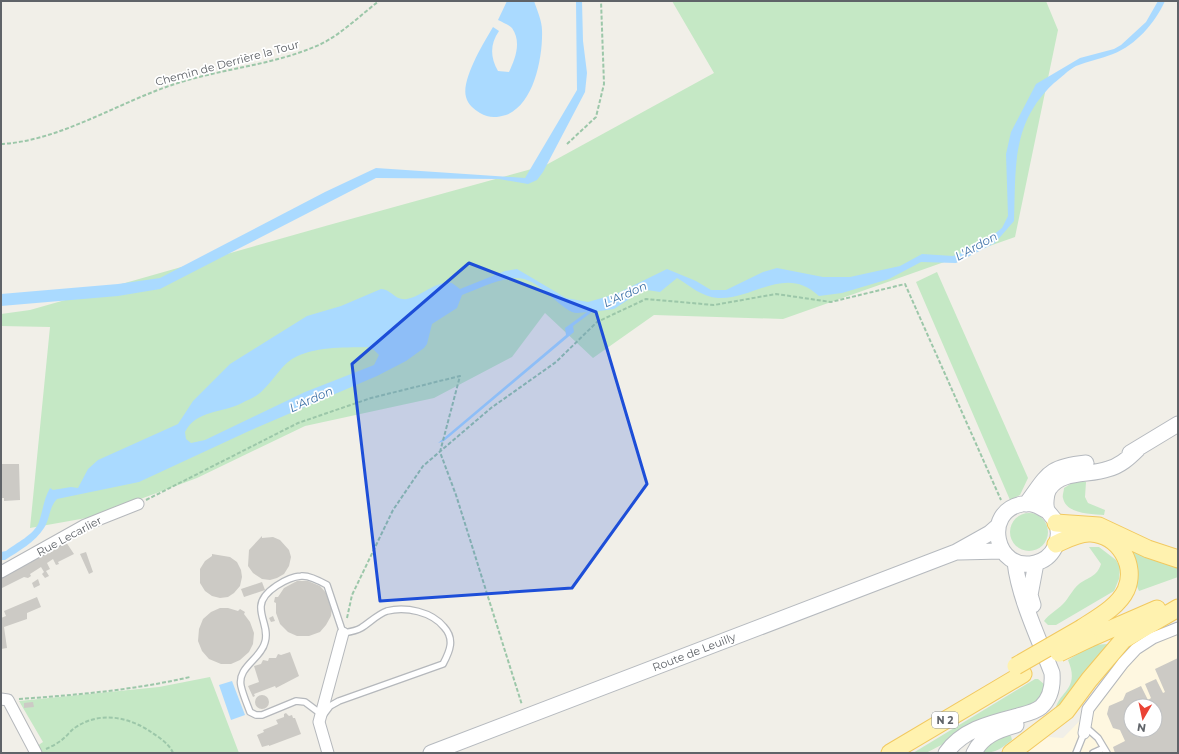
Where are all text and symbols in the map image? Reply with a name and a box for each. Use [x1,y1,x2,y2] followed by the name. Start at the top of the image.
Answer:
[154,37,300,89] street label: Chemin de Derrière la Tour
[952,228,1000,264] water label: L'Ardon
[601,278,649,310] water label: L'Ardon
[287,383,335,415] water label: L'Ardon
[34,513,104,559] street label: Rue Lecarlier
[650,630,738,674] street label: Route de Leuilly
[1123,698,1163,738] north arrow
[932,712,958,728] road number: N 2
[1136,720,1147,735] text: N

